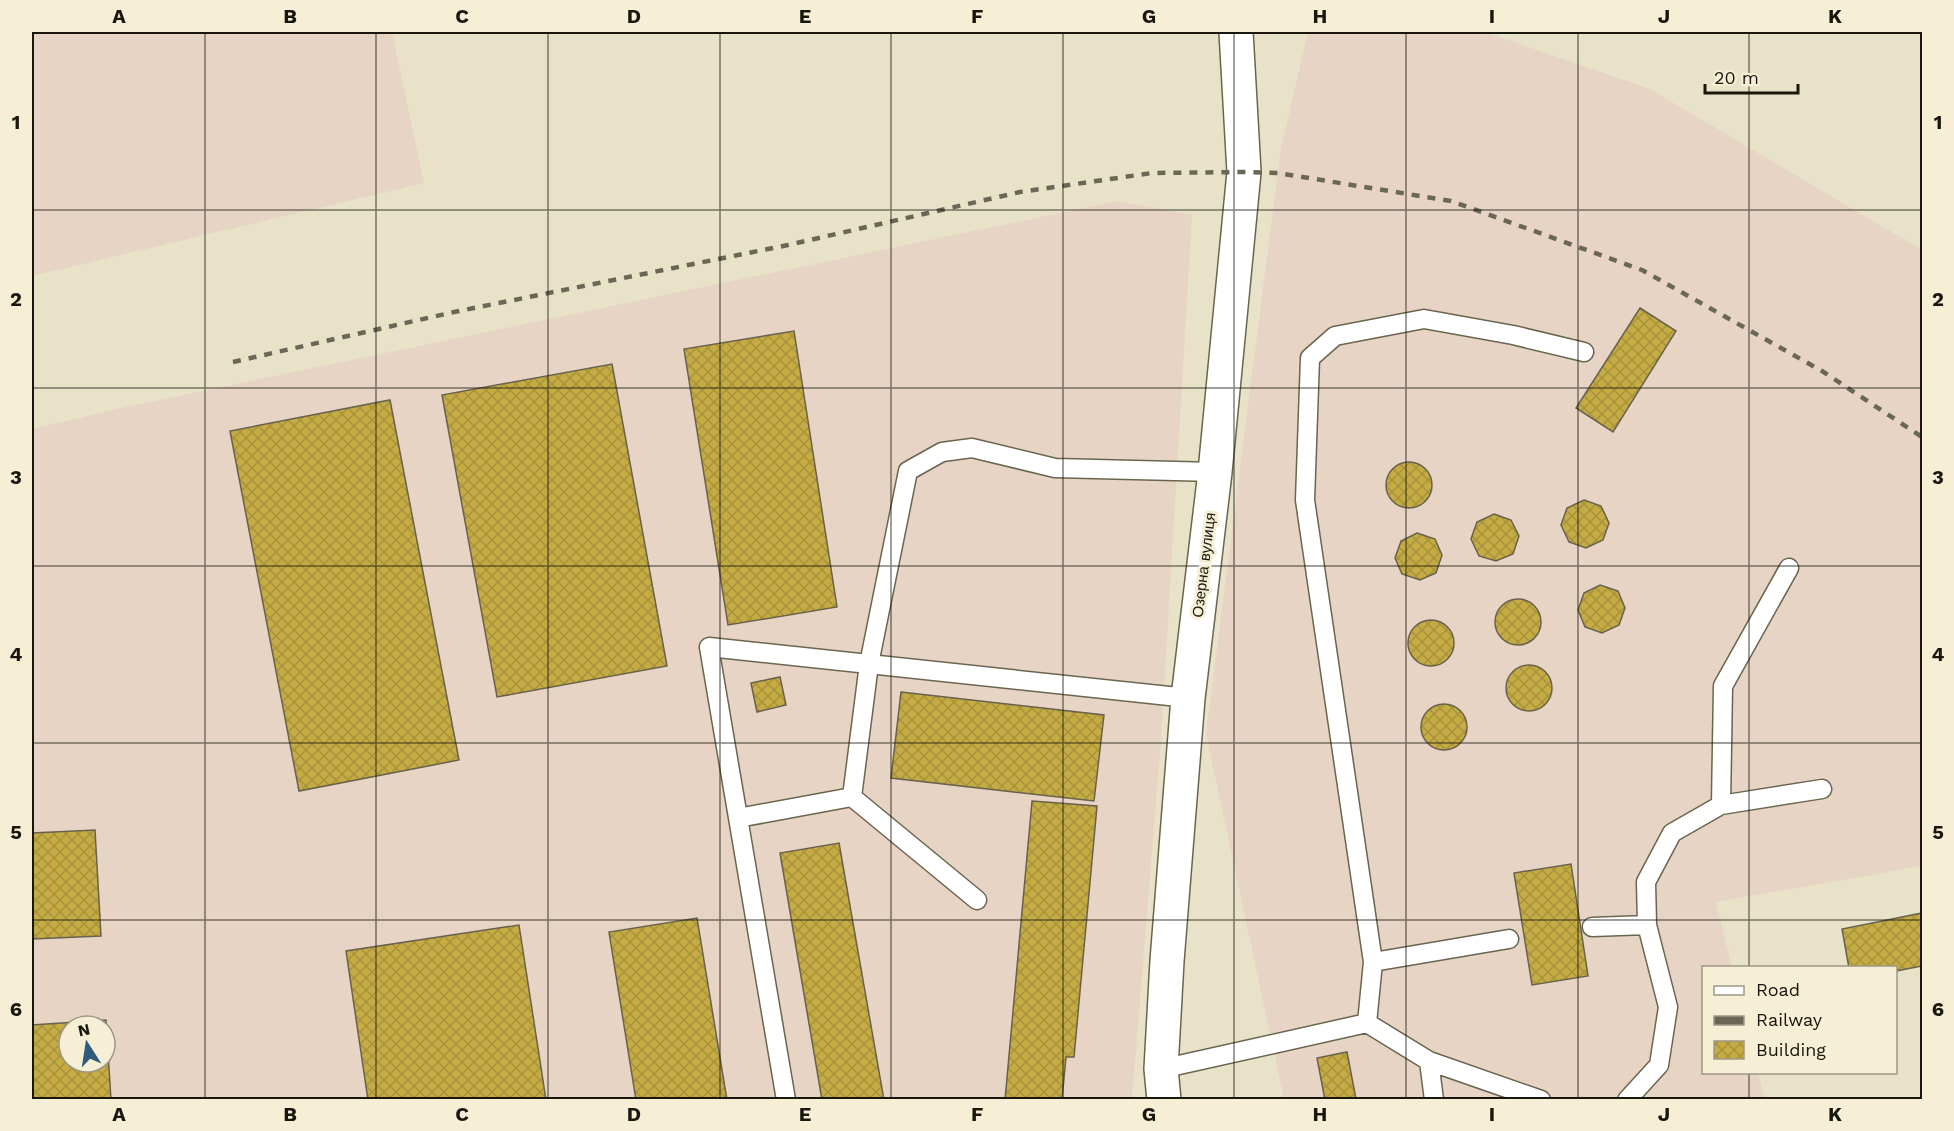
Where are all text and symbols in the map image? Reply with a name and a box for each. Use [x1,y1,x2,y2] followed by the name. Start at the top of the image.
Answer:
[112,4,126,28] text: A
[283,4,297,28] text: B
[455,4,469,28] text: C
[627,4,641,28] text: D
[799,4,811,28] text: E
[971,4,983,28] text: F
[1142,4,1156,28] text: G
[1313,4,1327,28] text: H
[1489,4,1495,28] text: I
[1658,4,1670,28] text: J
[1828,4,1842,28] text: K
[1705,57,1798,95] scale bar
[1714,67,1759,88] text: 20 m
[12,110,20,134] text: 1
[1934,110,1942,134] text: 1
[10,287,22,311] text: 2
[1932,287,1944,311] text: 2
[10,465,22,489] text: 3
[1932,465,1944,489] text: 3
[1189,512,1219,618] street label: Озерна вулиця
[10,642,23,666] text: 4
[1932,642,1945,666] text: 4
[10,820,22,844] text: 5
[1932,820,1944,844] text: 5
[1702,966,1897,1074] legend
[1756,979,1800,1000] text: Road
[10,997,22,1021] text: 6
[1932,997,1944,1021] text: 6
[1756,1009,1823,1030] text: Railway
[57,1014,117,1074] north arrow
[76,1019,92,1040] text: N
[1756,1039,1826,1060] text: Building
[112,1102,126,1126] text: A
[283,1102,297,1126] text: B
[455,1102,469,1126] text: C
[627,1102,641,1126] text: D
[799,1102,811,1126] text: E
[971,1102,983,1126] text: F
[1142,1102,1156,1126] text: G
[1313,1102,1327,1126] text: H
[1489,1102,1495,1126] text: I
[1658,1102,1670,1126] text: J
[1828,1102,1842,1126] text: K

